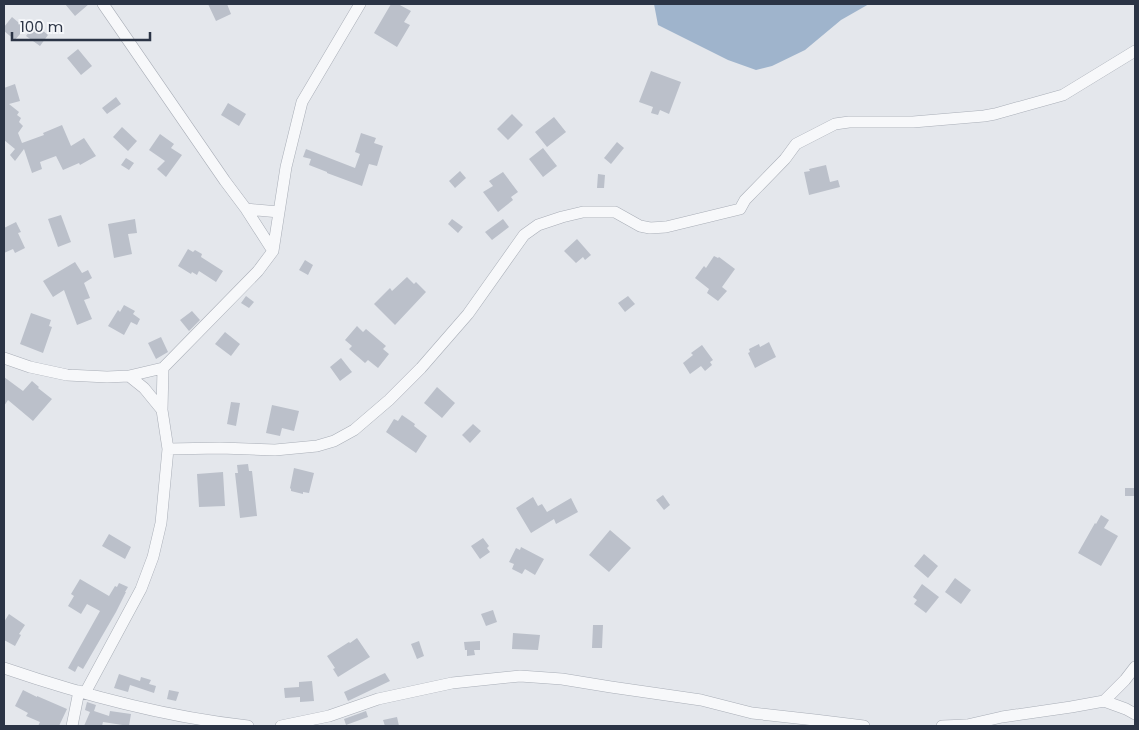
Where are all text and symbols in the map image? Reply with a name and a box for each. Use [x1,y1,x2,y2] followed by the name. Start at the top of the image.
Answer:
[12,10,150,42] scale bar
[20,16,63,37] text: 100 m

